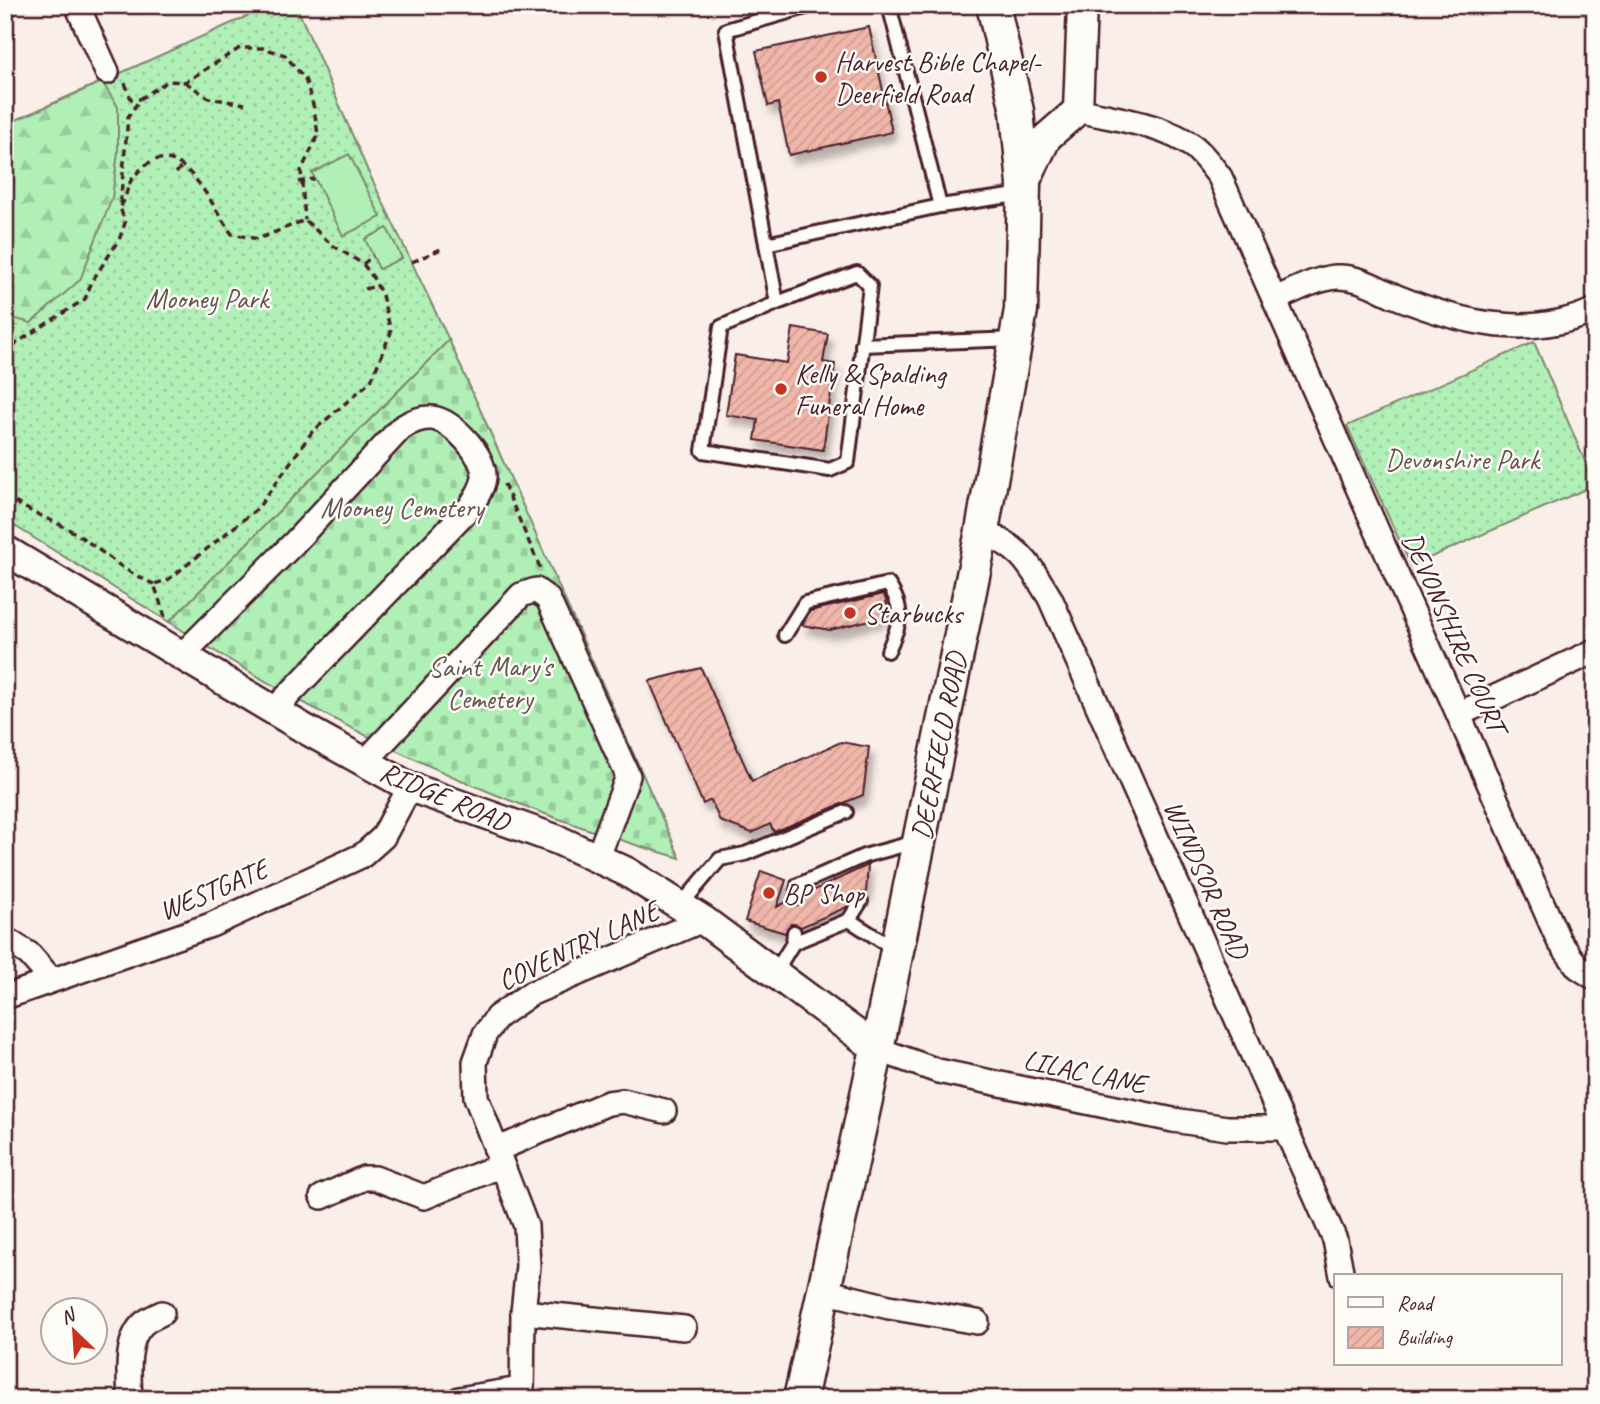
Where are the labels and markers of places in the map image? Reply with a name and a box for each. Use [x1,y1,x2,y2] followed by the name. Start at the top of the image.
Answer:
[835,44,1043,111] place label: Harvest Bible Chapel- Deerfield Road
[813,69,829,85] marker: Harvest Bible Chapel- Deerfield Road
[795,356,948,423] place label: Kelly & Spalding Funeral Home
[773,381,789,397] marker: Kelly & Spalding Funeral Home
[864,596,964,631] place label: Starbucks
[842,605,858,621] marker: Starbucks
[783,876,865,911] place label: BP Shop
[761,885,777,901] marker: BP Shop

